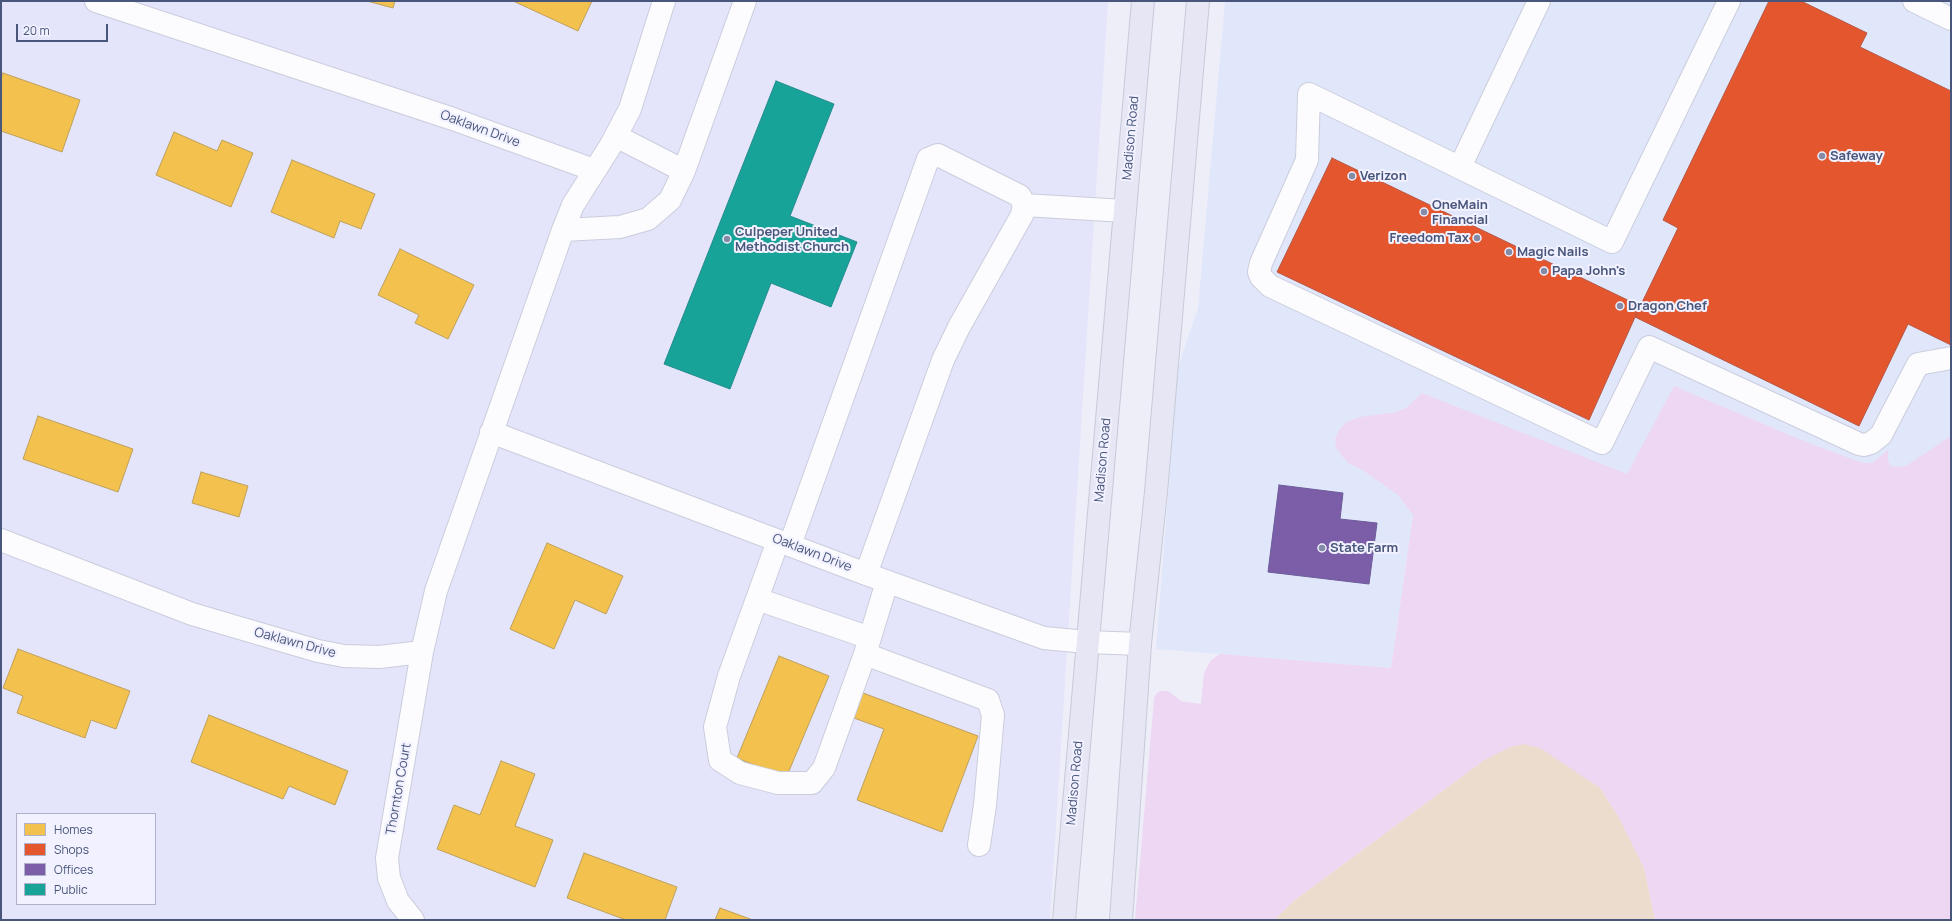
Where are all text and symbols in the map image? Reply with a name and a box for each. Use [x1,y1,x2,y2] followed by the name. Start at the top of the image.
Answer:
[18,16,110,42] scale bar
[23,22,50,39] text: 20 m
[1120,95,1142,181] street label: Madison Road
[438,107,522,151] street label: Oaklawn Drive
[1830,148,1883,164] place label: Safeway
[1817,151,1827,161] marker: Safeway
[1360,168,1407,184] place label: Verizon
[1347,171,1357,181] marker: Verizon
[1432,197,1488,228] place label: OneMain Financial
[1419,207,1429,217] marker: OneMain Financial
[735,224,849,255] place label: Culpeper United Methodist Church
[1389,230,1469,246] place label: Freedom Tax
[1472,233,1482,243] marker: Freedom Tax
[722,234,732,244] marker: Culpeper United Methodist Church
[1517,244,1588,260] place label: Magic Nails
[1504,247,1514,257] marker: Magic Nails
[1552,263,1625,279] place label: Papa John's
[1539,266,1549,276] marker: Papa John's
[1628,298,1707,314] place label: Dragon Chef
[1615,301,1625,311] marker: Dragon Chef
[1092,417,1114,503] street label: Madison Road
[770,531,854,575] street label: Oaklawn Drive
[1330,540,1398,556] place label: State Farm
[1317,543,1327,553] marker: State Farm
[253,625,337,661] street label: Oaklawn Drive
[1064,740,1086,826] street label: Madison Road
[383,742,415,836] street label: Thornton Court
[16,813,156,905] legend
[54,821,93,838] text: Homes
[54,841,89,858] text: Shops
[54,861,93,878] text: Offices
[54,881,88,898] text: Public

